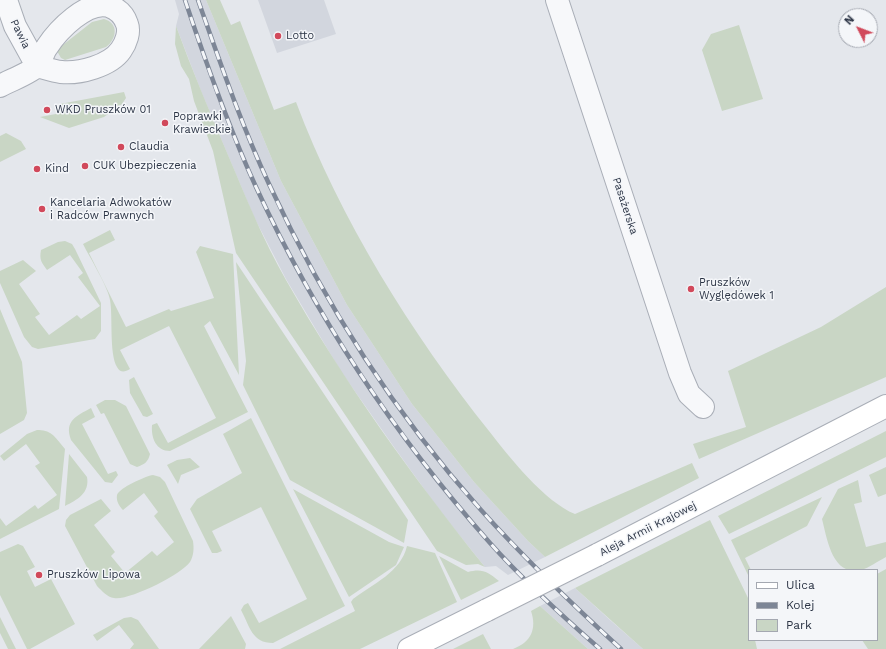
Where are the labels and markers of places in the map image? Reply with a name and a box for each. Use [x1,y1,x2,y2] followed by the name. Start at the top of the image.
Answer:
[286,29,314,43] place label: Lotto
[273,31,283,41] marker: Lotto
[55,103,151,117] place label: WKD Pruszków 01
[42,105,52,115] marker: WKD Pruszków 01
[173,110,231,136] place label: Poprawki Krawieckie
[160,118,170,128] marker: Poprawki Krawieckie
[129,140,169,154] place label: Claudia
[116,142,126,152] marker: Claudia
[93,159,197,173] place label: CUK Ubezpieczenia
[80,161,90,171] marker: CUK Ubezpieczenia
[45,162,69,176] place label: Kind
[32,164,42,174] marker: Kind
[50,196,172,222] place label: Kancelaria Adwokatów i Radców Prawnych
[37,204,47,214] marker: Kancelaria Adwokatów i Radców Prawnych
[699,276,774,302] place label: Pruszków Wyględówek 1
[686,284,696,294] marker: Pruszków Wyględówek 1
[47,568,140,582] place label: Pruszków Lipowa
[34,570,44,580] marker: Pruszków Lipowa

